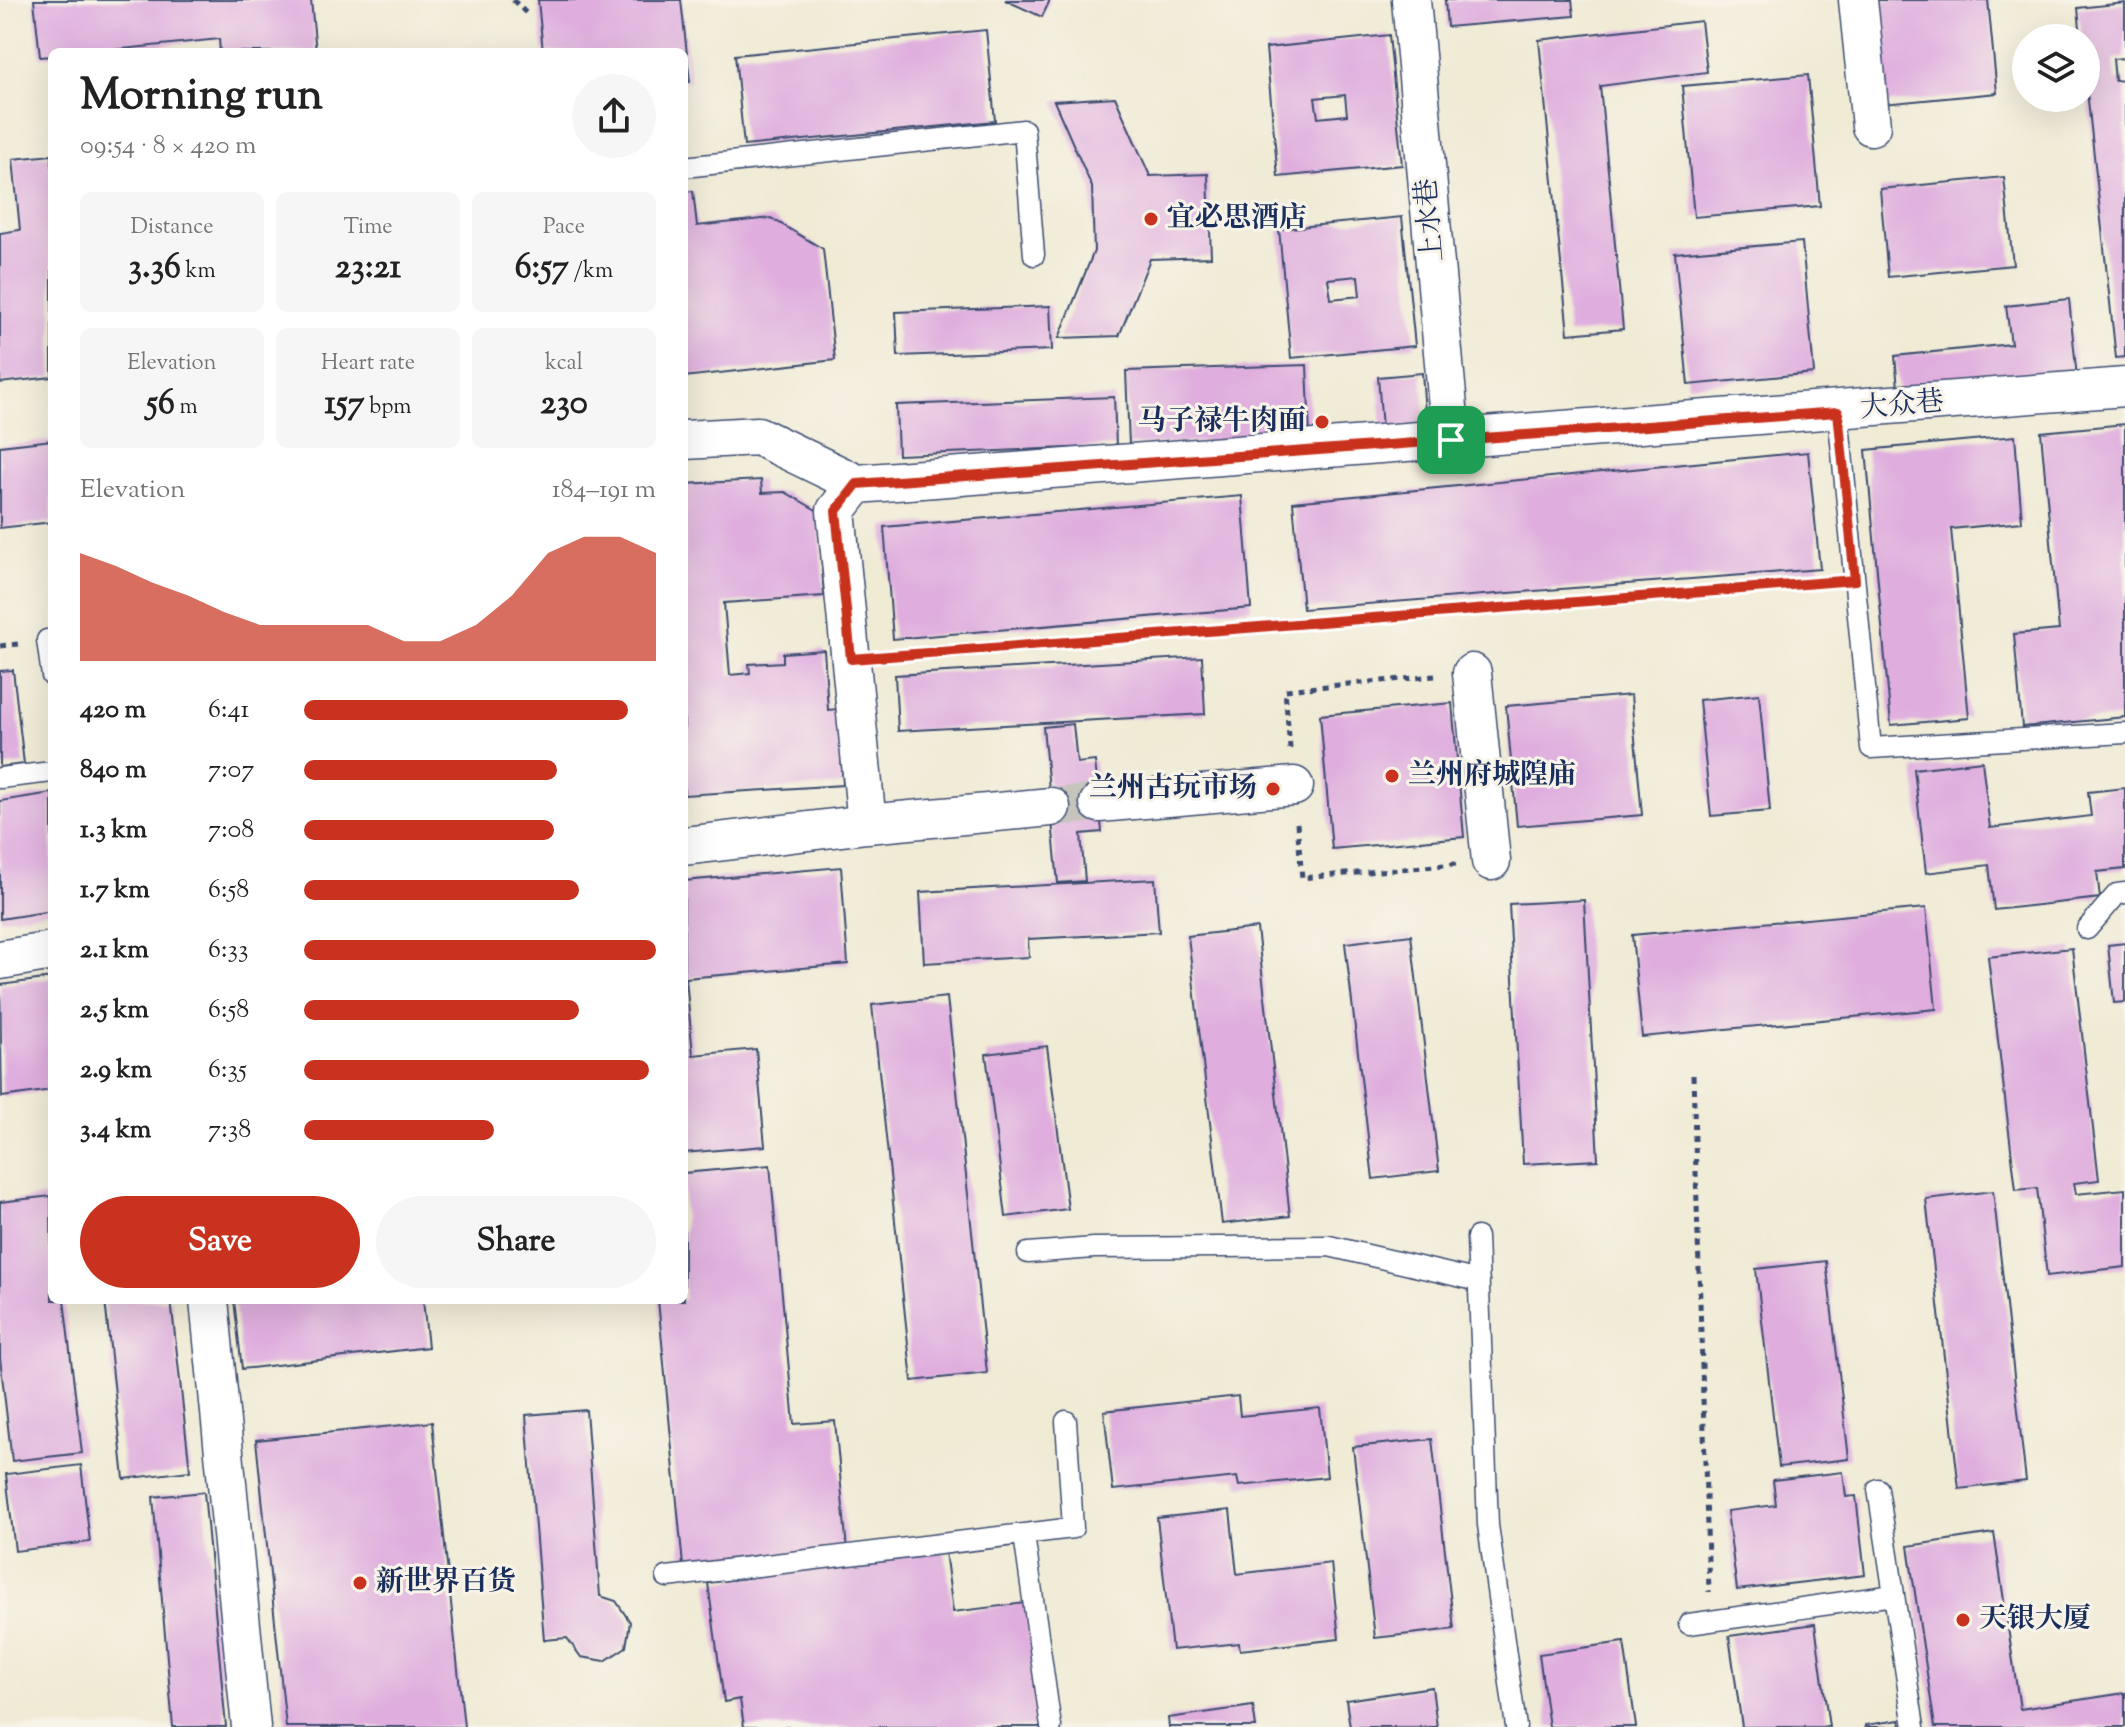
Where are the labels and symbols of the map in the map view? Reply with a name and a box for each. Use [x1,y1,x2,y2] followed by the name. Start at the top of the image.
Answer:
[1407,176,1455,264] street label: 上水巷
[1167,199,1307,239] place label: 宜必思酒店
[1142,210,1160,228] marker: 宜必思酒店
[1858,382,1946,430] street label: 大众巷
[1138,402,1306,442] place label: 马子禄牛肉面
[1417,406,1485,474] pin
[1313,413,1331,431] marker: 马子禄牛肉面
[1408,756,1576,796] place label: 兰州府城隍庙
[1383,767,1401,785] marker: 兰州府城隍庙
[1089,769,1257,809] place label: 兰州古玩市场
[1264,780,1282,798] marker: 兰州古玩市场
[376,1563,516,1603] place label: 新世界百货
[351,1574,369,1592] marker: 新世界百货
[1979,1600,2091,1640] place label: 天银大厦
[1954,1611,1972,1629] marker: 天银大厦

